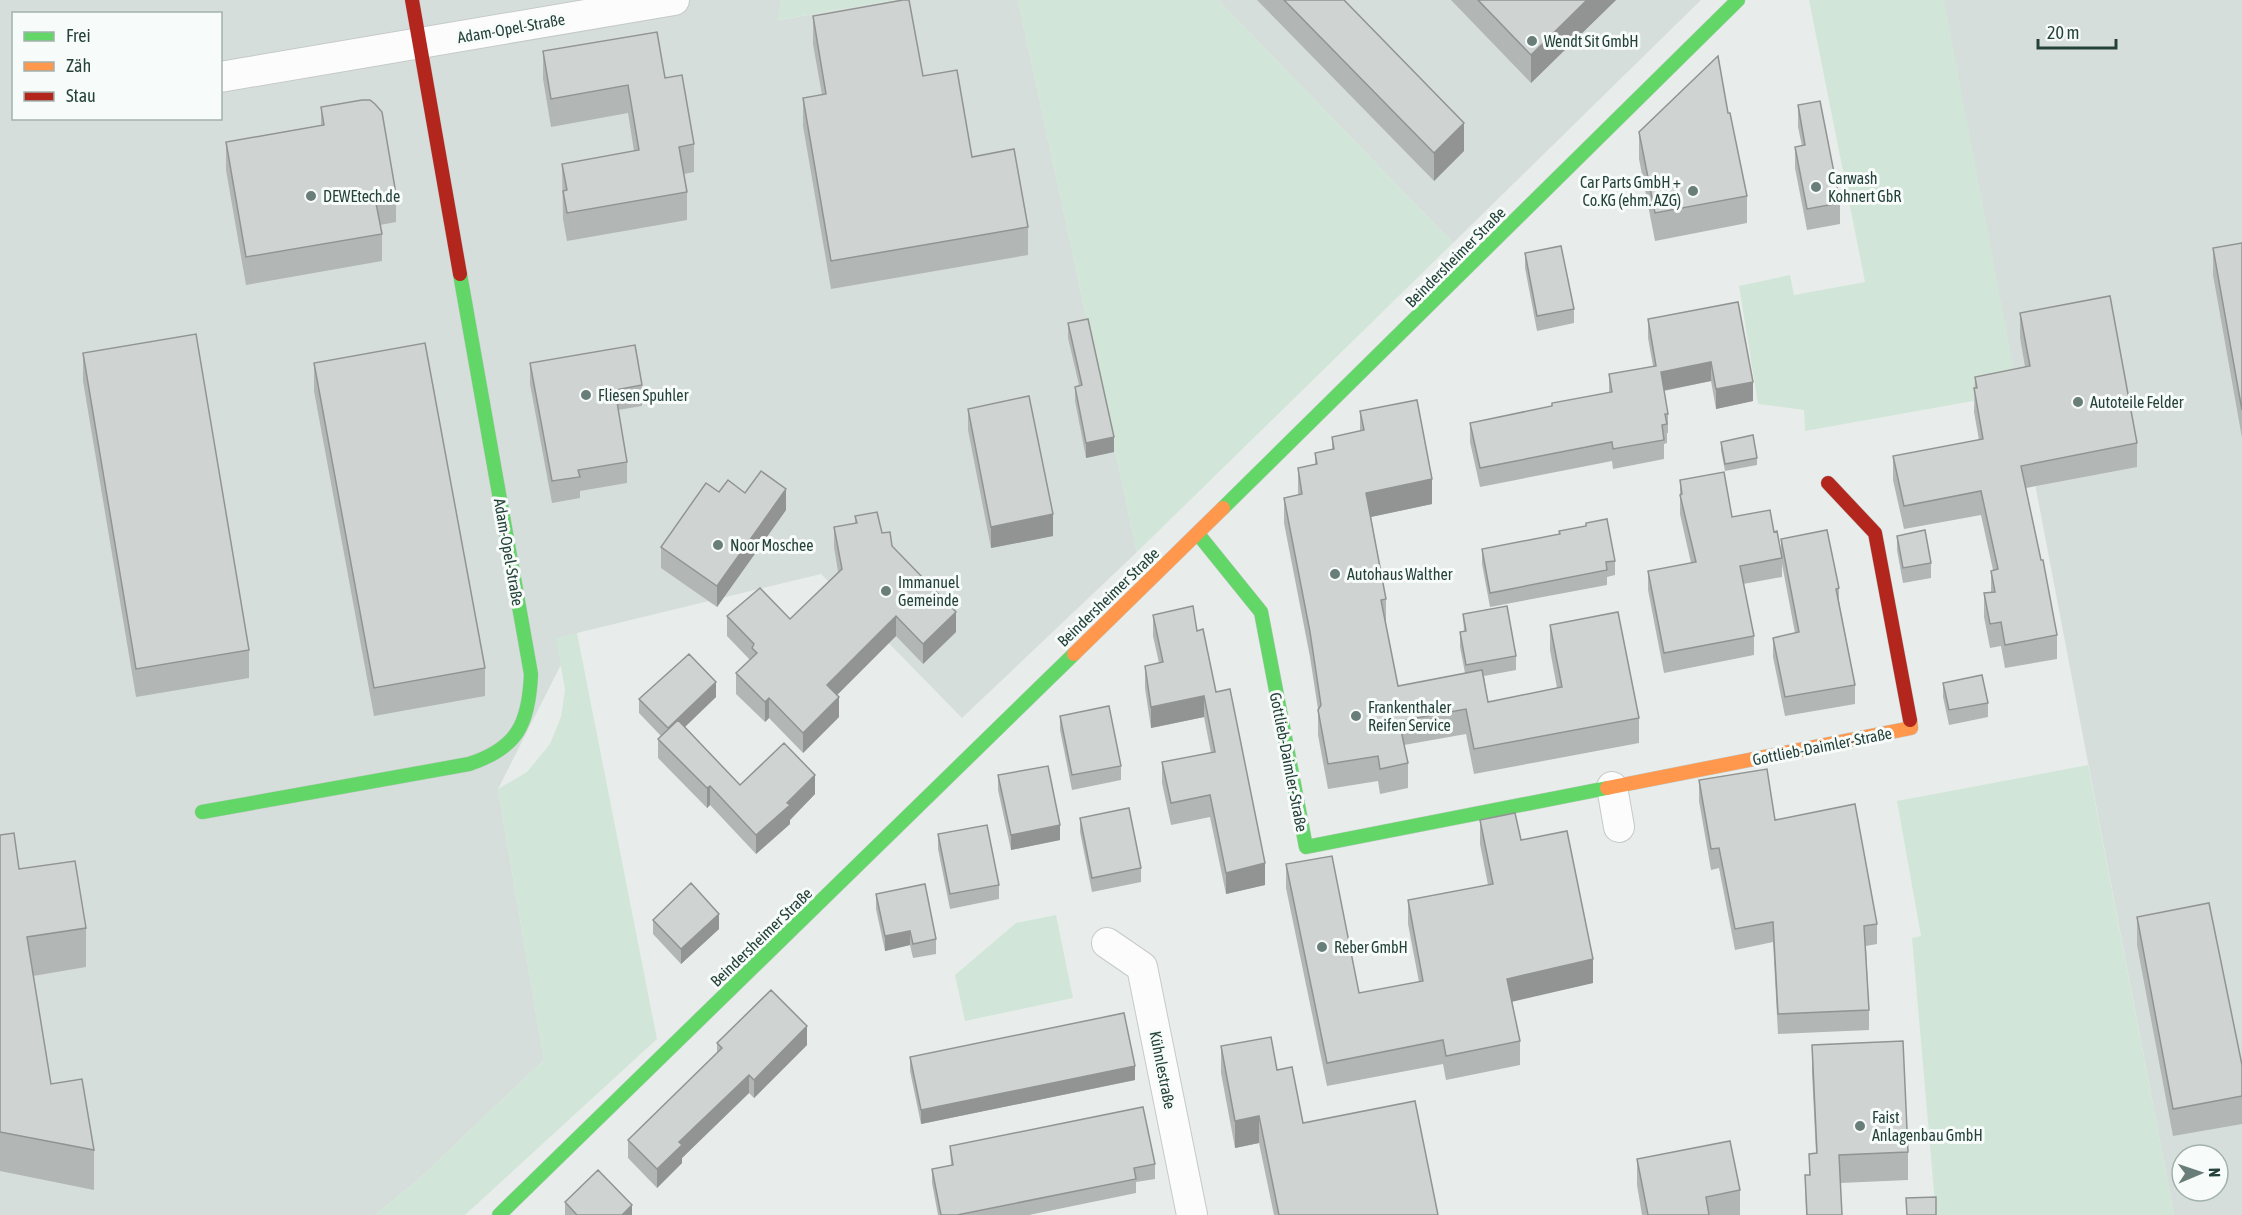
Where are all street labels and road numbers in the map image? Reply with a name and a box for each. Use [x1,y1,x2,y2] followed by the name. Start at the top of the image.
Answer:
[456,10,566,47] street label: Adam-Opel-Straße
[1401,203,1509,311] street label: Beindersheimer Straße
[490,497,527,607] street label: Adam-Opel-Straße
[1054,544,1162,650] street label: Beindersheimer Straße
[1267,691,1311,833] street label: Gottlieb-Daimler-Straße
[1751,724,1893,768] street label: Gottlieb-Daimler-Straße
[707,884,815,990] street label: Beindersheimer Straße
[1147,1029,1179,1111] street label: Kühnlestraße

